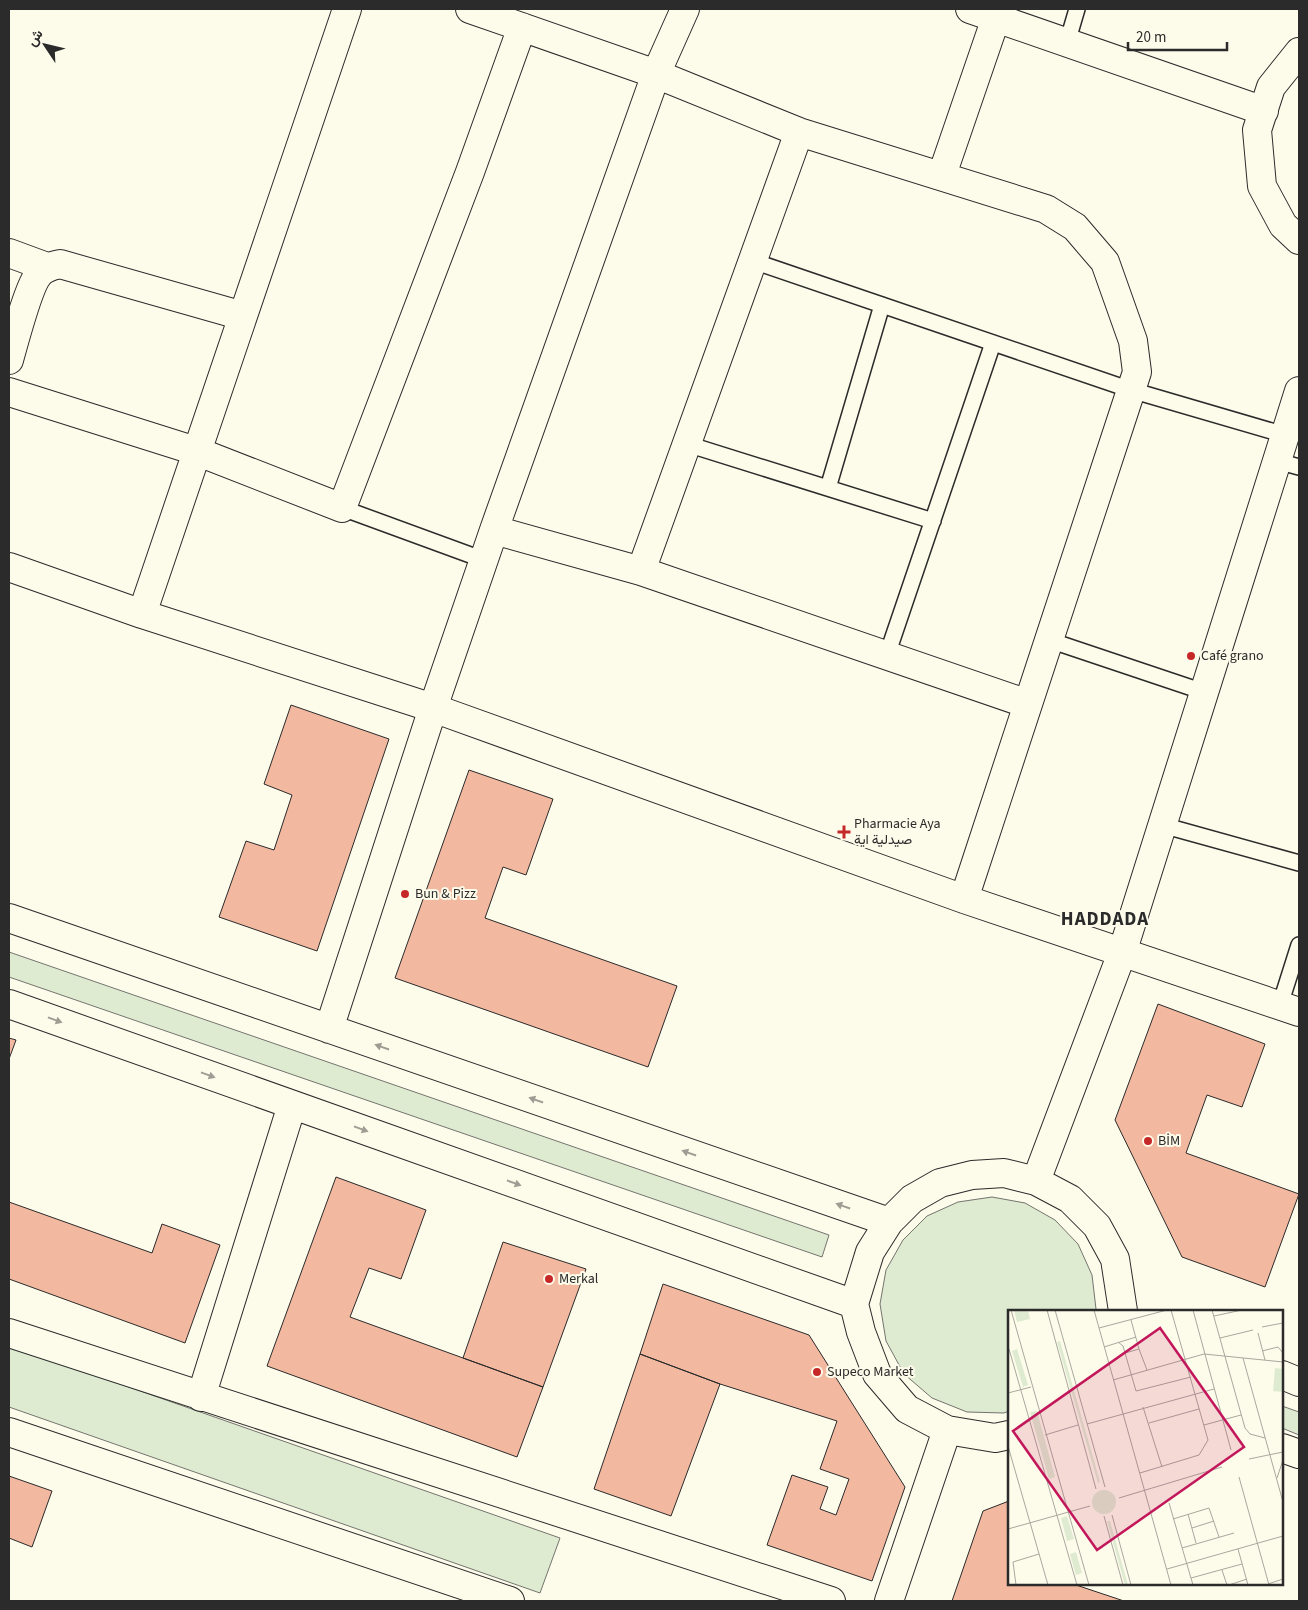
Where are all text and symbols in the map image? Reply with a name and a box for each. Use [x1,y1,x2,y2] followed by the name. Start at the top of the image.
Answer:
[20,20,70,70] north arrow
[1128,20,1227,52] scale bar
[22,25,48,51] text: ش
[1136,27,1166,48] text: 20 m
[1201,646,1264,666] place label: Café grano
[1185,650,1197,662] marker: Café grano
[854,814,941,850] place label: Pharmacie Aya صيدلية اية
[838,826,850,838] marker: Pharmacie Aya صيدلية اية
[415,884,476,904] place label: Bun & Pizz
[399,888,411,900] marker: Bun & Pizz
[1061,906,1149,933] district label: HADDADA
[47,1017,62,1024] one-way arrow
[374,1043,389,1050] one-way arrow
[201,1071,216,1079] one-way arrow
[528,1095,543,1103] one-way arrow
[354,1125,369,1133] one-way arrow
[1158,1131,1180,1151] place label: BİM
[1142,1135,1154,1147] marker: BİM
[681,1148,696,1156] one-way arrow
[507,1179,522,1187] one-way arrow
[835,1202,850,1209] one-way arrow
[559,1269,599,1289] place label: Merkal
[543,1273,555,1285] marker: Merkal
[1008,1310,1283,1585] inset map
[827,1362,914,1382] place label: Supeco Market
[811,1366,823,1378] marker: Supeco Market

